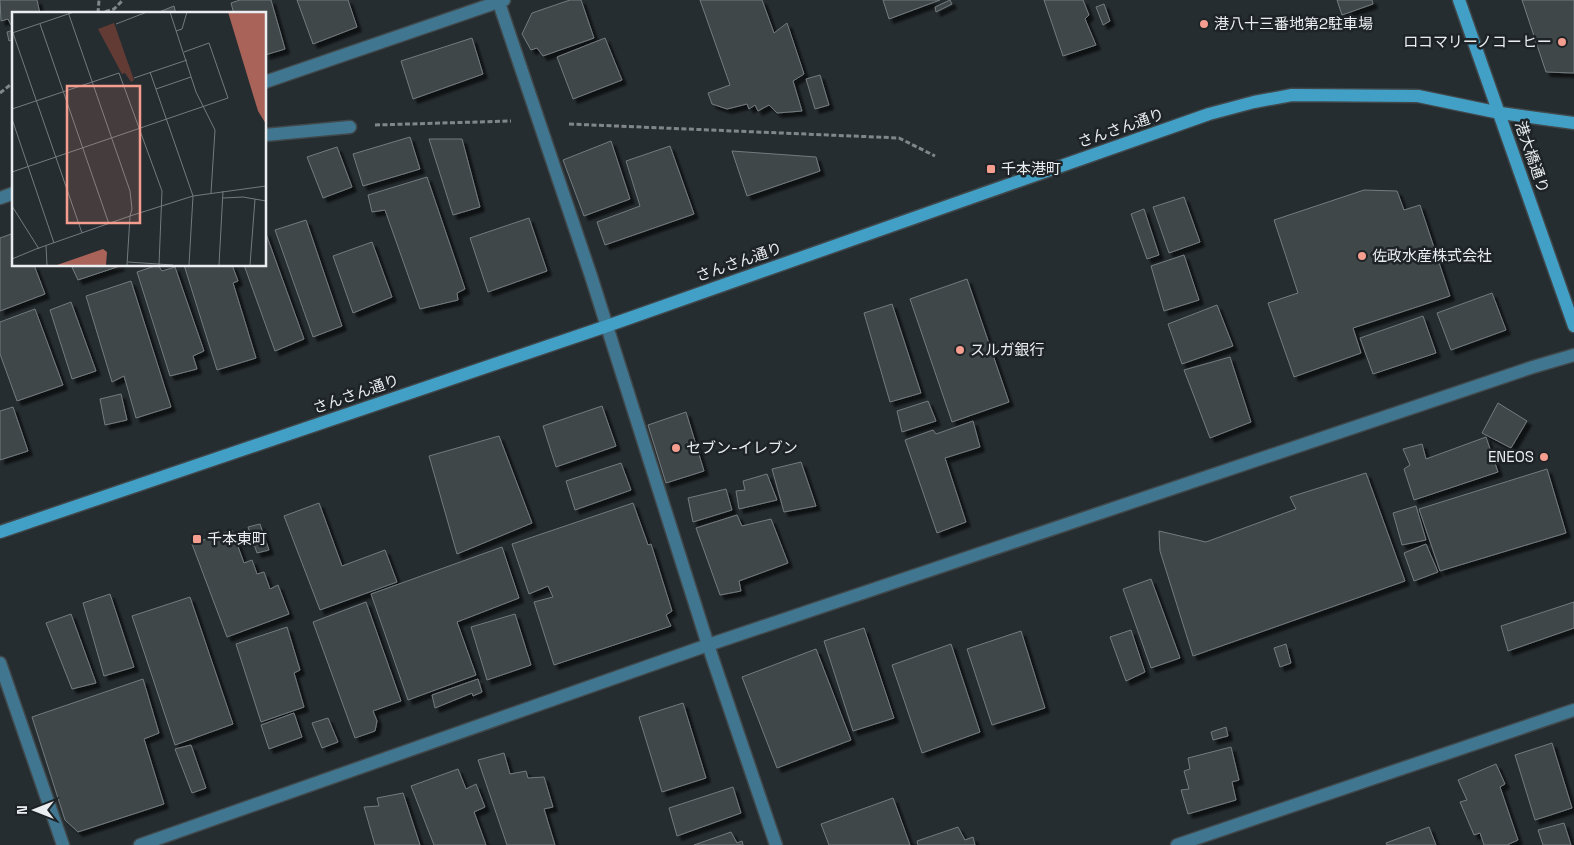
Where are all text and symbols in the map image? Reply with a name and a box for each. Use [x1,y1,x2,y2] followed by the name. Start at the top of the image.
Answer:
[12,12,266,266] inset map
[1214,14,1373,33] place label: 港八十三番地第2駐車場
[1198,18,1210,30] marker: 港八十三番地第2駐車場
[1403,32,1552,51] place label: ロコマリーノコーヒー
[1556,36,1568,48] marker: ロコマリーノコーヒー
[1075,104,1166,151] street label: さんさん通り
[1511,118,1554,195] street label: 港大橋通り
[1001,159,1061,178] place label: 千本港町
[985,163,997,175] marker: 千本港町
[693,238,784,285] street label: さんさん通り
[1372,246,1492,265] place label: 佐政水産株式会社
[1356,250,1368,262] marker: 佐政水産株式会社
[970,340,1045,359] place label: スルガ銀行
[954,344,966,356] marker: スルガ銀行
[310,370,401,417] street label: さんさん通り
[686,438,798,457] place label: セブン-イレブン
[670,442,682,454] marker: セブン-イレブン
[1488,447,1534,466] place label: ENEOS
[1538,451,1550,463] marker: ENEOS
[207,529,267,548] place label: 千本東町
[191,533,203,545] marker: 千本東町
[10,785,60,835] north arrow
[13,805,31,815] text: N

